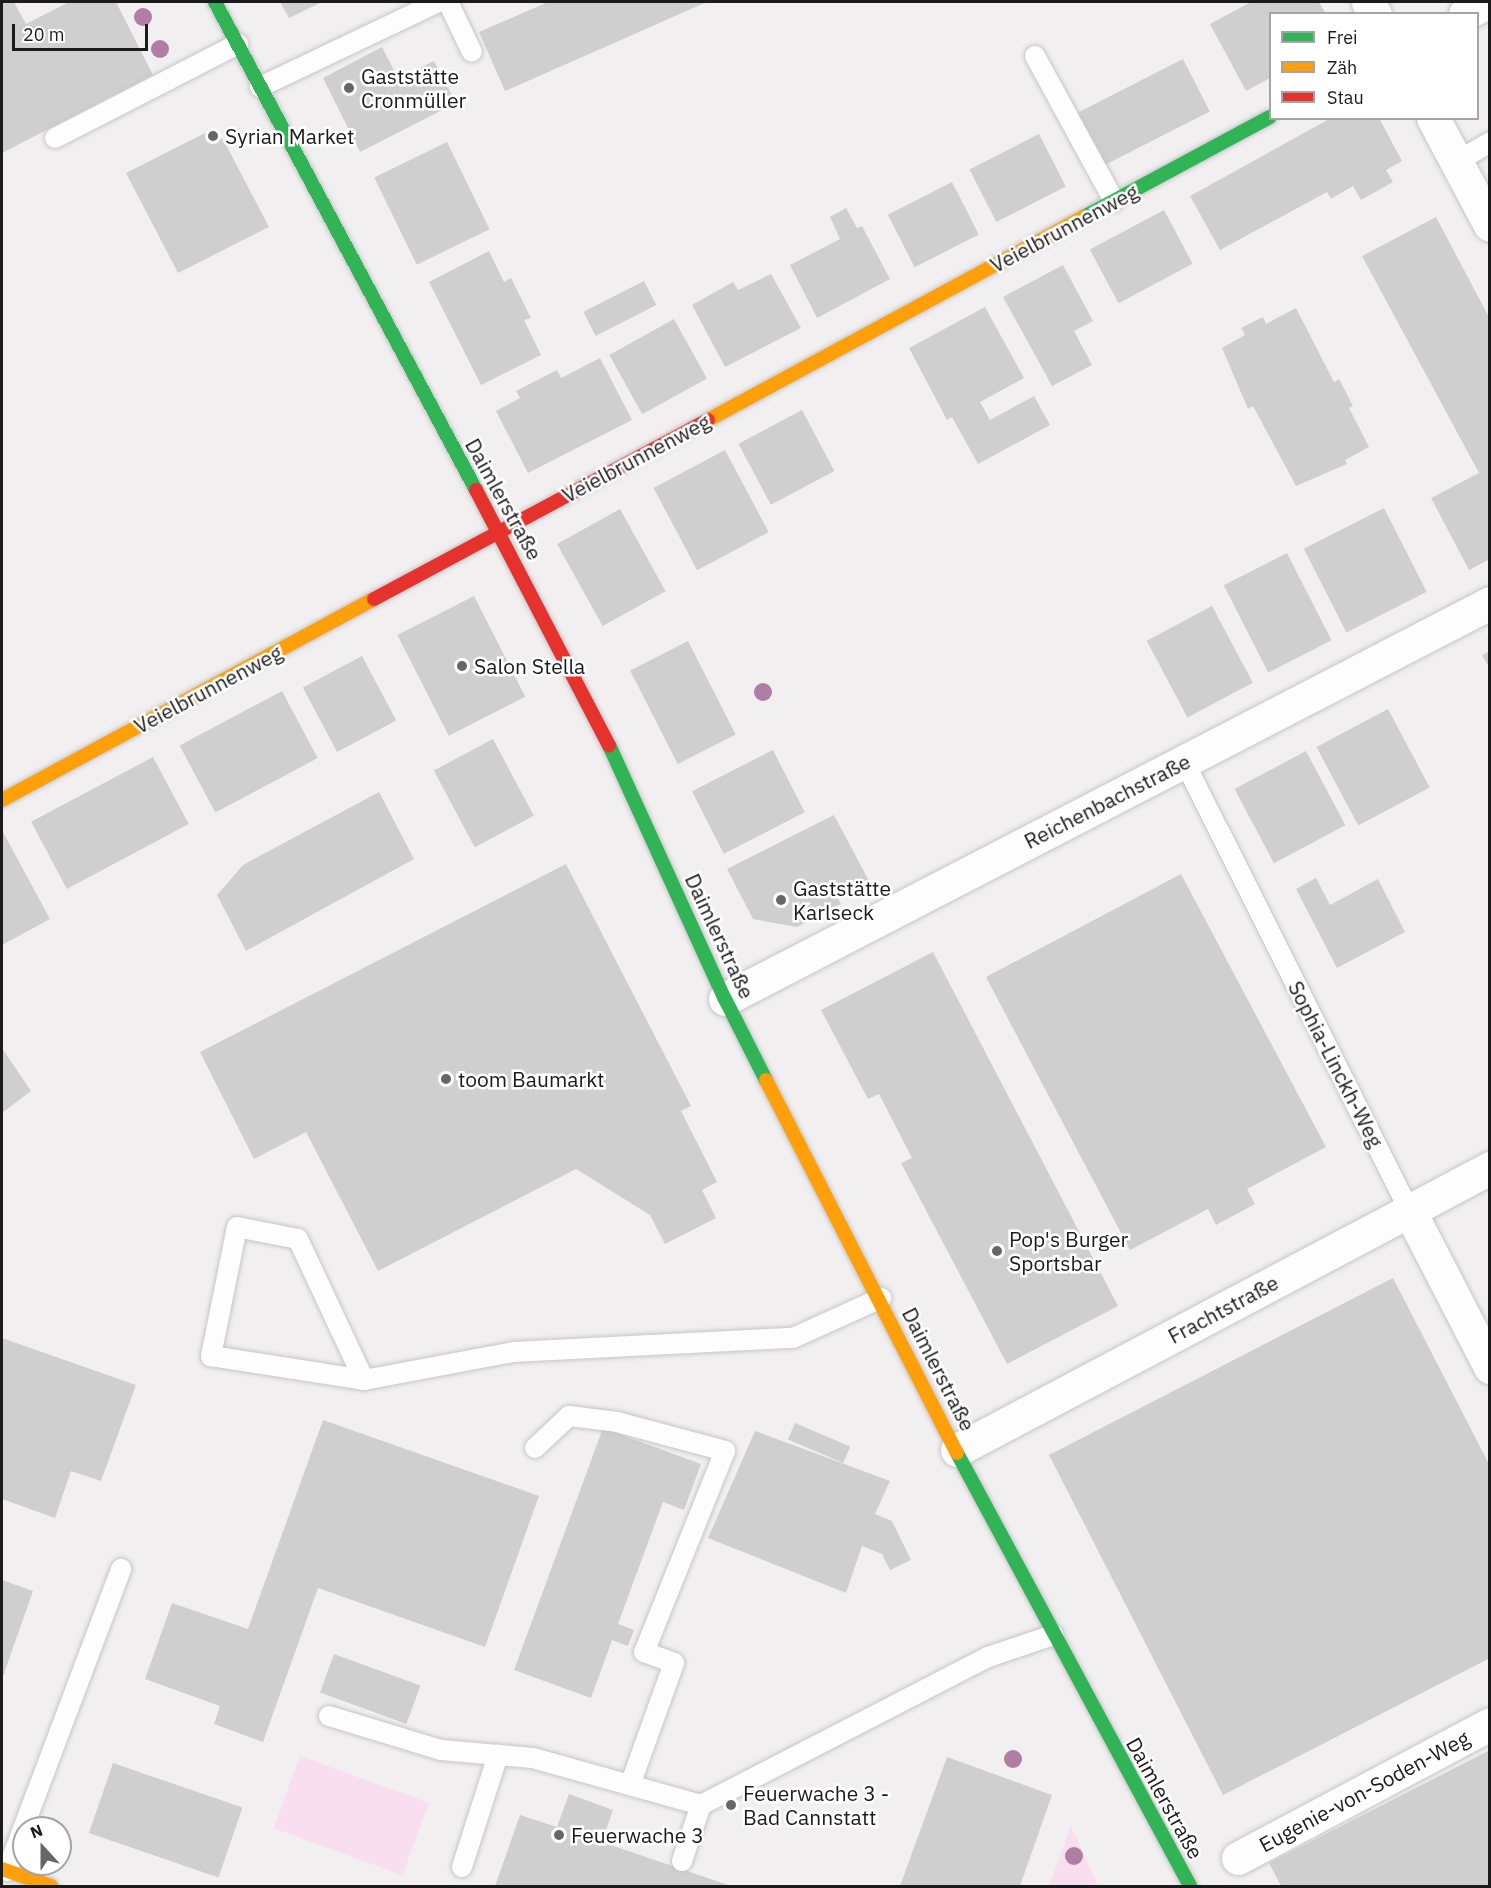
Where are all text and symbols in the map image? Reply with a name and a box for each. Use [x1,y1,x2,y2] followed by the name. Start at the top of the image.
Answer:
[15,12,152,50] scale bar
[1269,12,1479,120] legend
[23,23,65,46] text: 20 m
[1327,26,1358,49] text: Frei
[1327,56,1357,79] text: Zäh
[361,63,466,113] place label: Gaststätte Cronmüller
[342,81,356,95] marker: Gaststätte Cronmüller
[1327,86,1364,109] text: Stau
[225,123,354,149] place label: Syrian Market
[206,129,220,143] marker: Syrian Market
[986,178,1142,278] street label: Veielbrunnenweg
[558,408,714,508] street label: Veielbrunnenweg
[460,434,548,564] street label: Daimlerstraße
[130,639,286,739] street label: Veielbrunnenweg
[474,653,585,679] place label: Salon Stella
[455,659,469,673] marker: Salon Stella
[1020,748,1194,854] street label: Reichenbachstraße
[680,869,760,1003] street label: Daimlerstraße
[793,875,891,925] place label: Gaststätte Karlseck
[774,893,788,907] marker: Gaststätte Karlseck
[1283,977,1389,1151] street label: Sophia-Linckh-Weg
[458,1066,604,1092] place label: toom Baumarkt
[439,1072,453,1086] marker: toom Baumarkt
[1009,1226,1128,1276] place label: Pop's Burger Sportsbar
[990,1244,1004,1258] marker: Pop's Burger Sportsbar
[1164,1269,1282,1349] street label: Frachtstraße
[897,1303,981,1435] street label: Daimlerstraße
[1255,1725,1473,1857] street label: Eugenie-von-Soden-Weg
[1121,1733,1209,1863] street label: Daimlerstraße
[743,1780,889,1830] place label: Feuerwache 3 - Bad Cannstatt
[724,1798,738,1812] marker: Feuerwache 3 - Bad Cannstatt
[12,1816,72,1876] north arrow
[27,1820,45,1842] text: N
[571,1822,704,1848] place label: Feuerwache 3
[552,1828,566,1842] marker: Feuerwache 3

